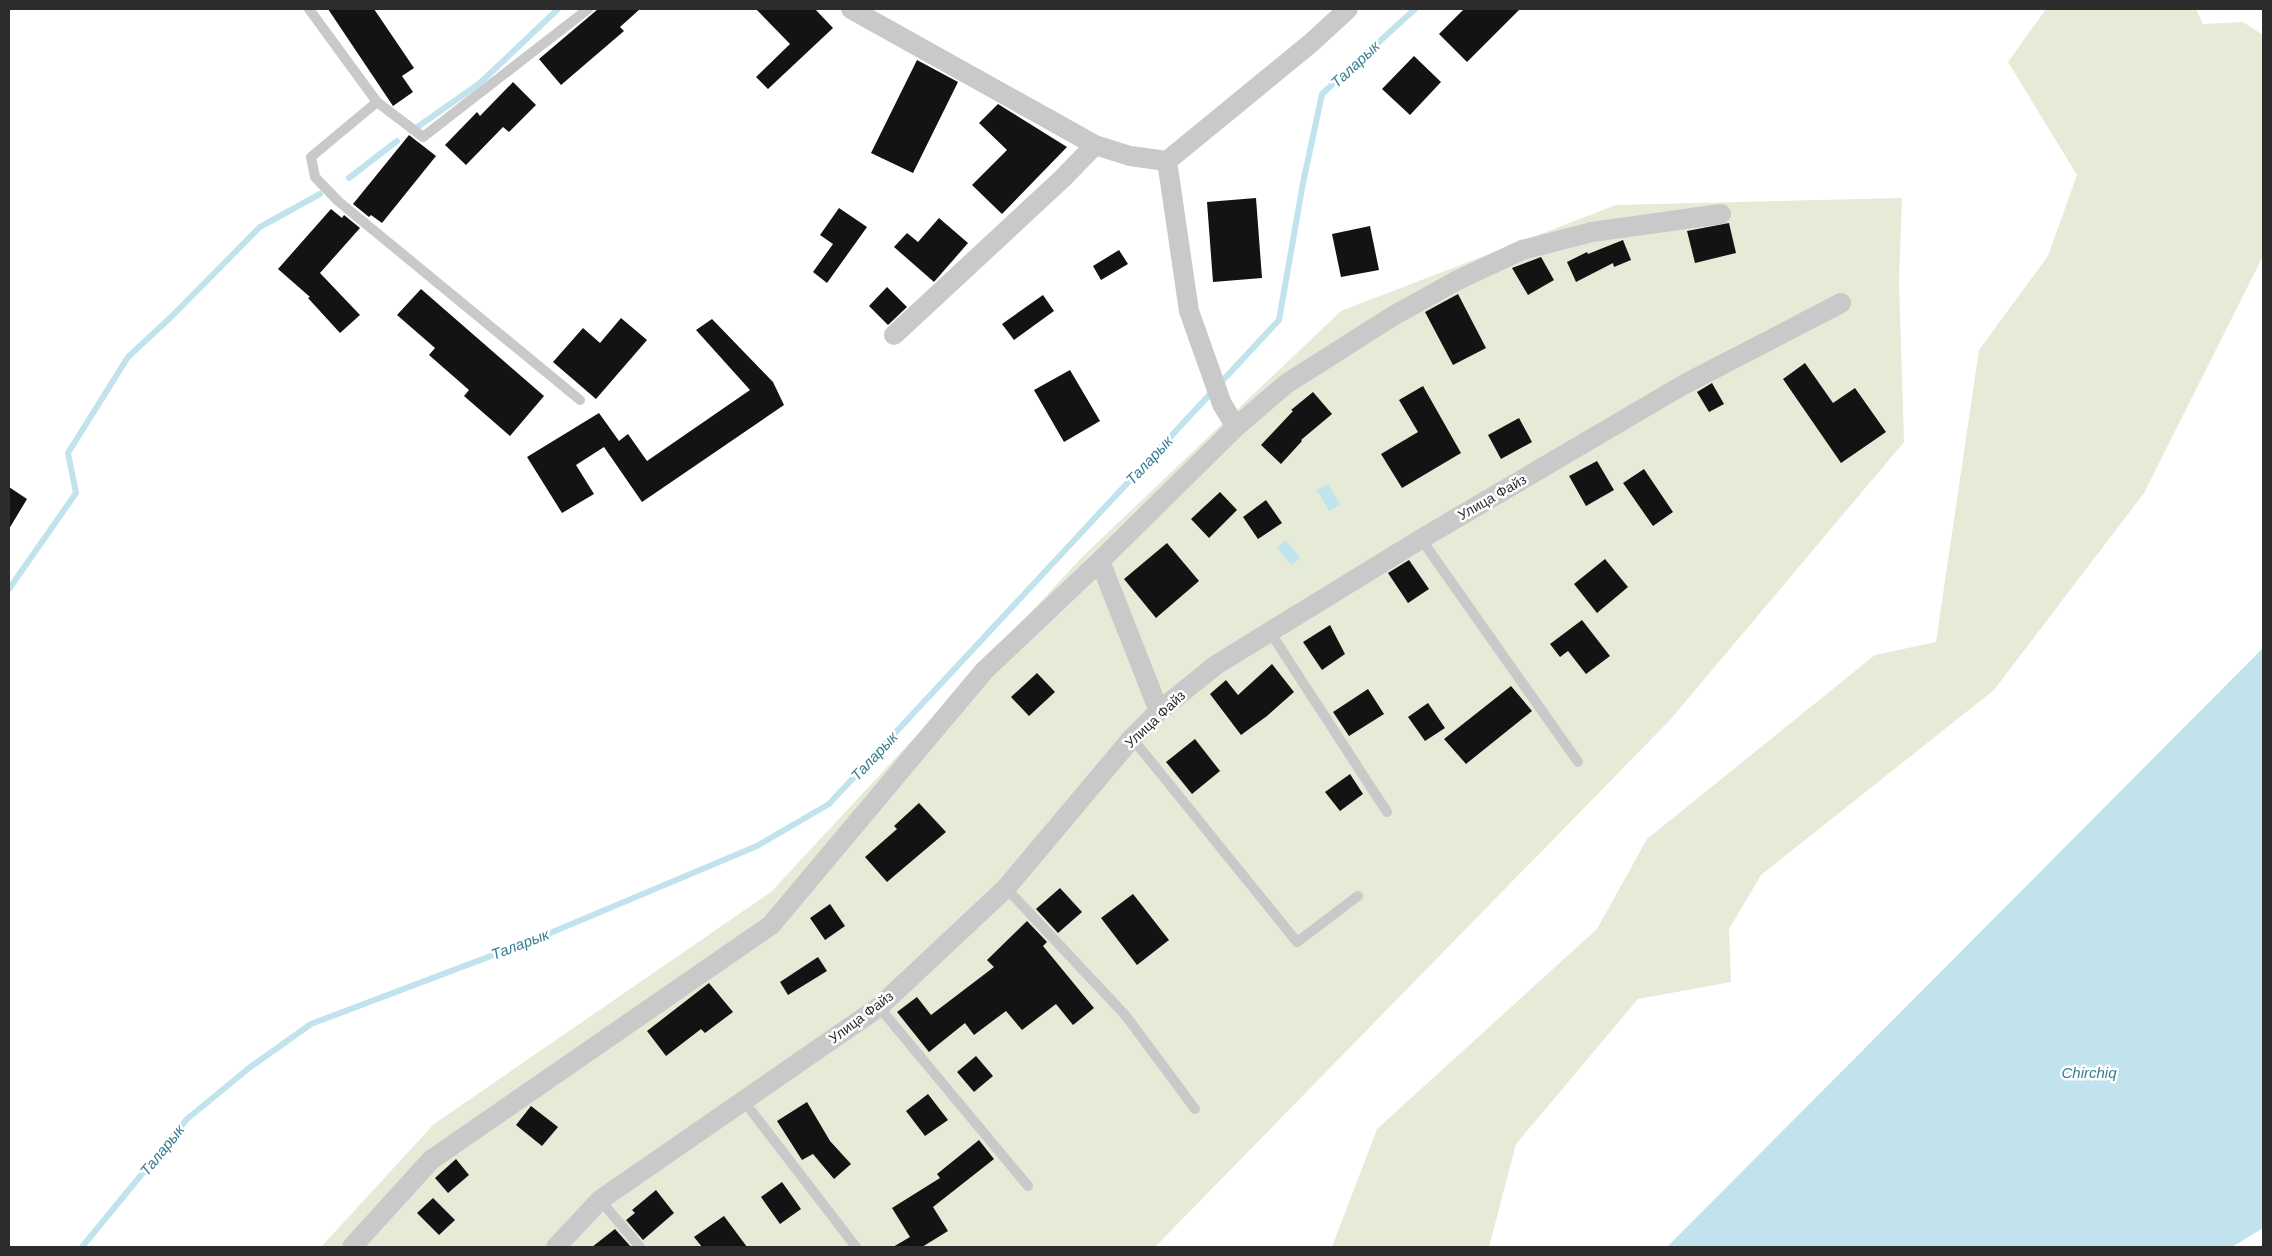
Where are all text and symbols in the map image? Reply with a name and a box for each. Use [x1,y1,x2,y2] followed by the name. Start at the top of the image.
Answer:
[1327,37,1384,91] water label: Таларык
[1122,431,1176,488] water label: Таларык
[1455,471,1529,523] street label: Улица Файз
[1122,687,1188,751] street label: Улица Файз
[847,727,901,784] water label: Таларык
[489,925,552,963] water label: Таларык
[826,988,896,1046] street label: Улица Файз
[2061,1064,2117,1081] water label: Chirchiq
[136,1121,188,1179] water label: Таларык

